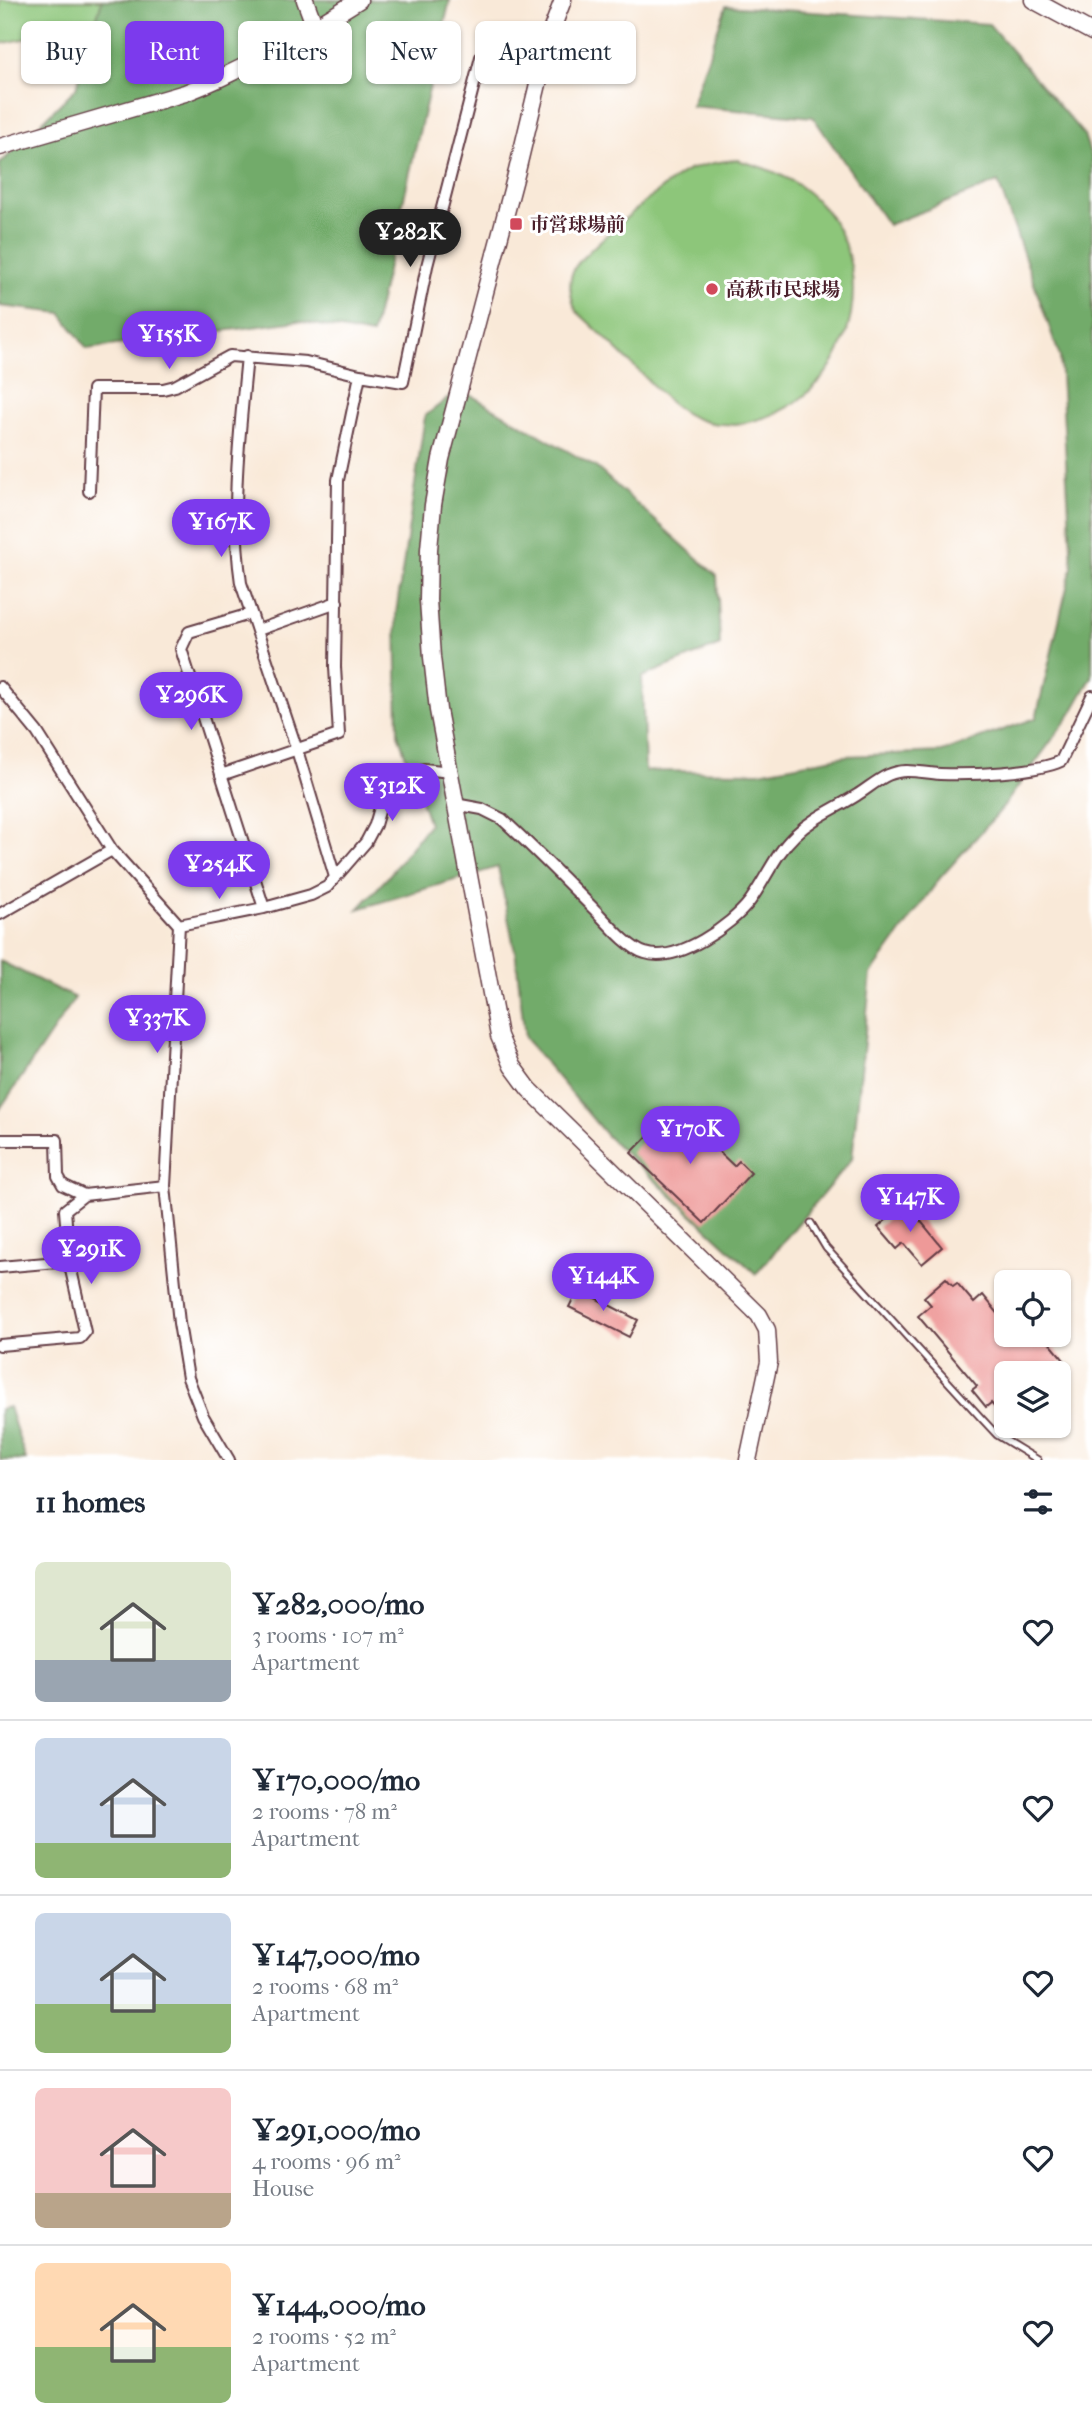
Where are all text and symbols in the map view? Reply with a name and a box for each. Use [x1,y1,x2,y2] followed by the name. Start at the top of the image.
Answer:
[21,21,111,84] chip: Buy
[125,21,224,84] chip: Rent
[238,21,352,84] chip: Filters
[366,21,461,84] chip: New
[475,21,636,84] chip: Apartment
[361,210,459,269] pin: ¥282K
[530,214,625,236] place label: 市営球場前
[508,216,524,232] marker: 市営球場前
[375,218,445,245] text: ¥282K
[726,279,840,301] place label: 高萩市民球場
[704,281,720,297] marker: 高萩市民球場
[120,312,218,371] pin: ¥155K
[138,320,200,347] text: ¥155K
[172,500,270,559] pin: ¥167K
[188,508,254,535] text: ¥167K
[142,672,240,732] pin: ¥296K
[156,681,226,708] text: ¥296K
[343,764,441,823] pin: ¥312K
[360,772,424,799] text: ¥312K
[170,842,268,901] pin: ¥254K
[184,850,254,877] text: ¥254K
[108,996,206,1055] pin: ¥337K
[125,1004,189,1031] text: ¥337K
[641,1106,739,1166] pin: ¥170K
[657,1115,723,1142] text: ¥170K
[861,1174,959,1234] pin: ¥147K
[877,1183,943,1210] text: ¥147K
[42,1226,140,1286] pin: ¥291K
[58,1235,124,1262] text: ¥291K
[554,1254,652,1313] pin: ¥144K
[568,1262,638,1289] text: ¥144K
[994,1270,1071,1438] map controls
[994,1270,1071,1347] button: locate
[994,1361,1071,1438] button: layers
[1019,1483,1057,1521] icon: filters
[35,1485,145,1520] text: 11 homes
[252,1587,424,1622] text: ¥282,000/mo
[91,1590,175,1674] icon: home
[1019,1613,1057,1651] icon: heart
[252,1622,404,1649] text: 3 rooms · 107 m²
[252,1649,360,1676] text: Apartment
[252,1763,420,1798] text: ¥170,000/mo
[91,1766,175,1850] icon: home
[1019,1789,1057,1827] icon: heart
[252,1798,397,1825] text: 2 rooms · 78 m²
[252,1825,360,1852] text: Apartment
[252,1938,420,1973] text: ¥147,000/mo
[91,1941,175,2025] icon: home
[1019,1964,1057,2002] icon: heart
[252,1973,398,2000] text: 2 rooms · 68 m²
[252,2000,360,2027] text: Apartment
[252,2113,420,2148] text: ¥291,000/mo
[91,2116,175,2200] icon: home
[1019,2139,1057,2177] icon: heart
[252,2148,401,2175] text: 4 rooms · 96 m²
[252,2175,314,2202] text: House
[252,2288,426,2323] text: ¥144,000/mo
[91,2291,175,2375] icon: home
[1019,2314,1057,2352] icon: heart
[252,2323,396,2350] text: 2 rooms · 52 m²
[252,2350,360,2377] text: Apartment

